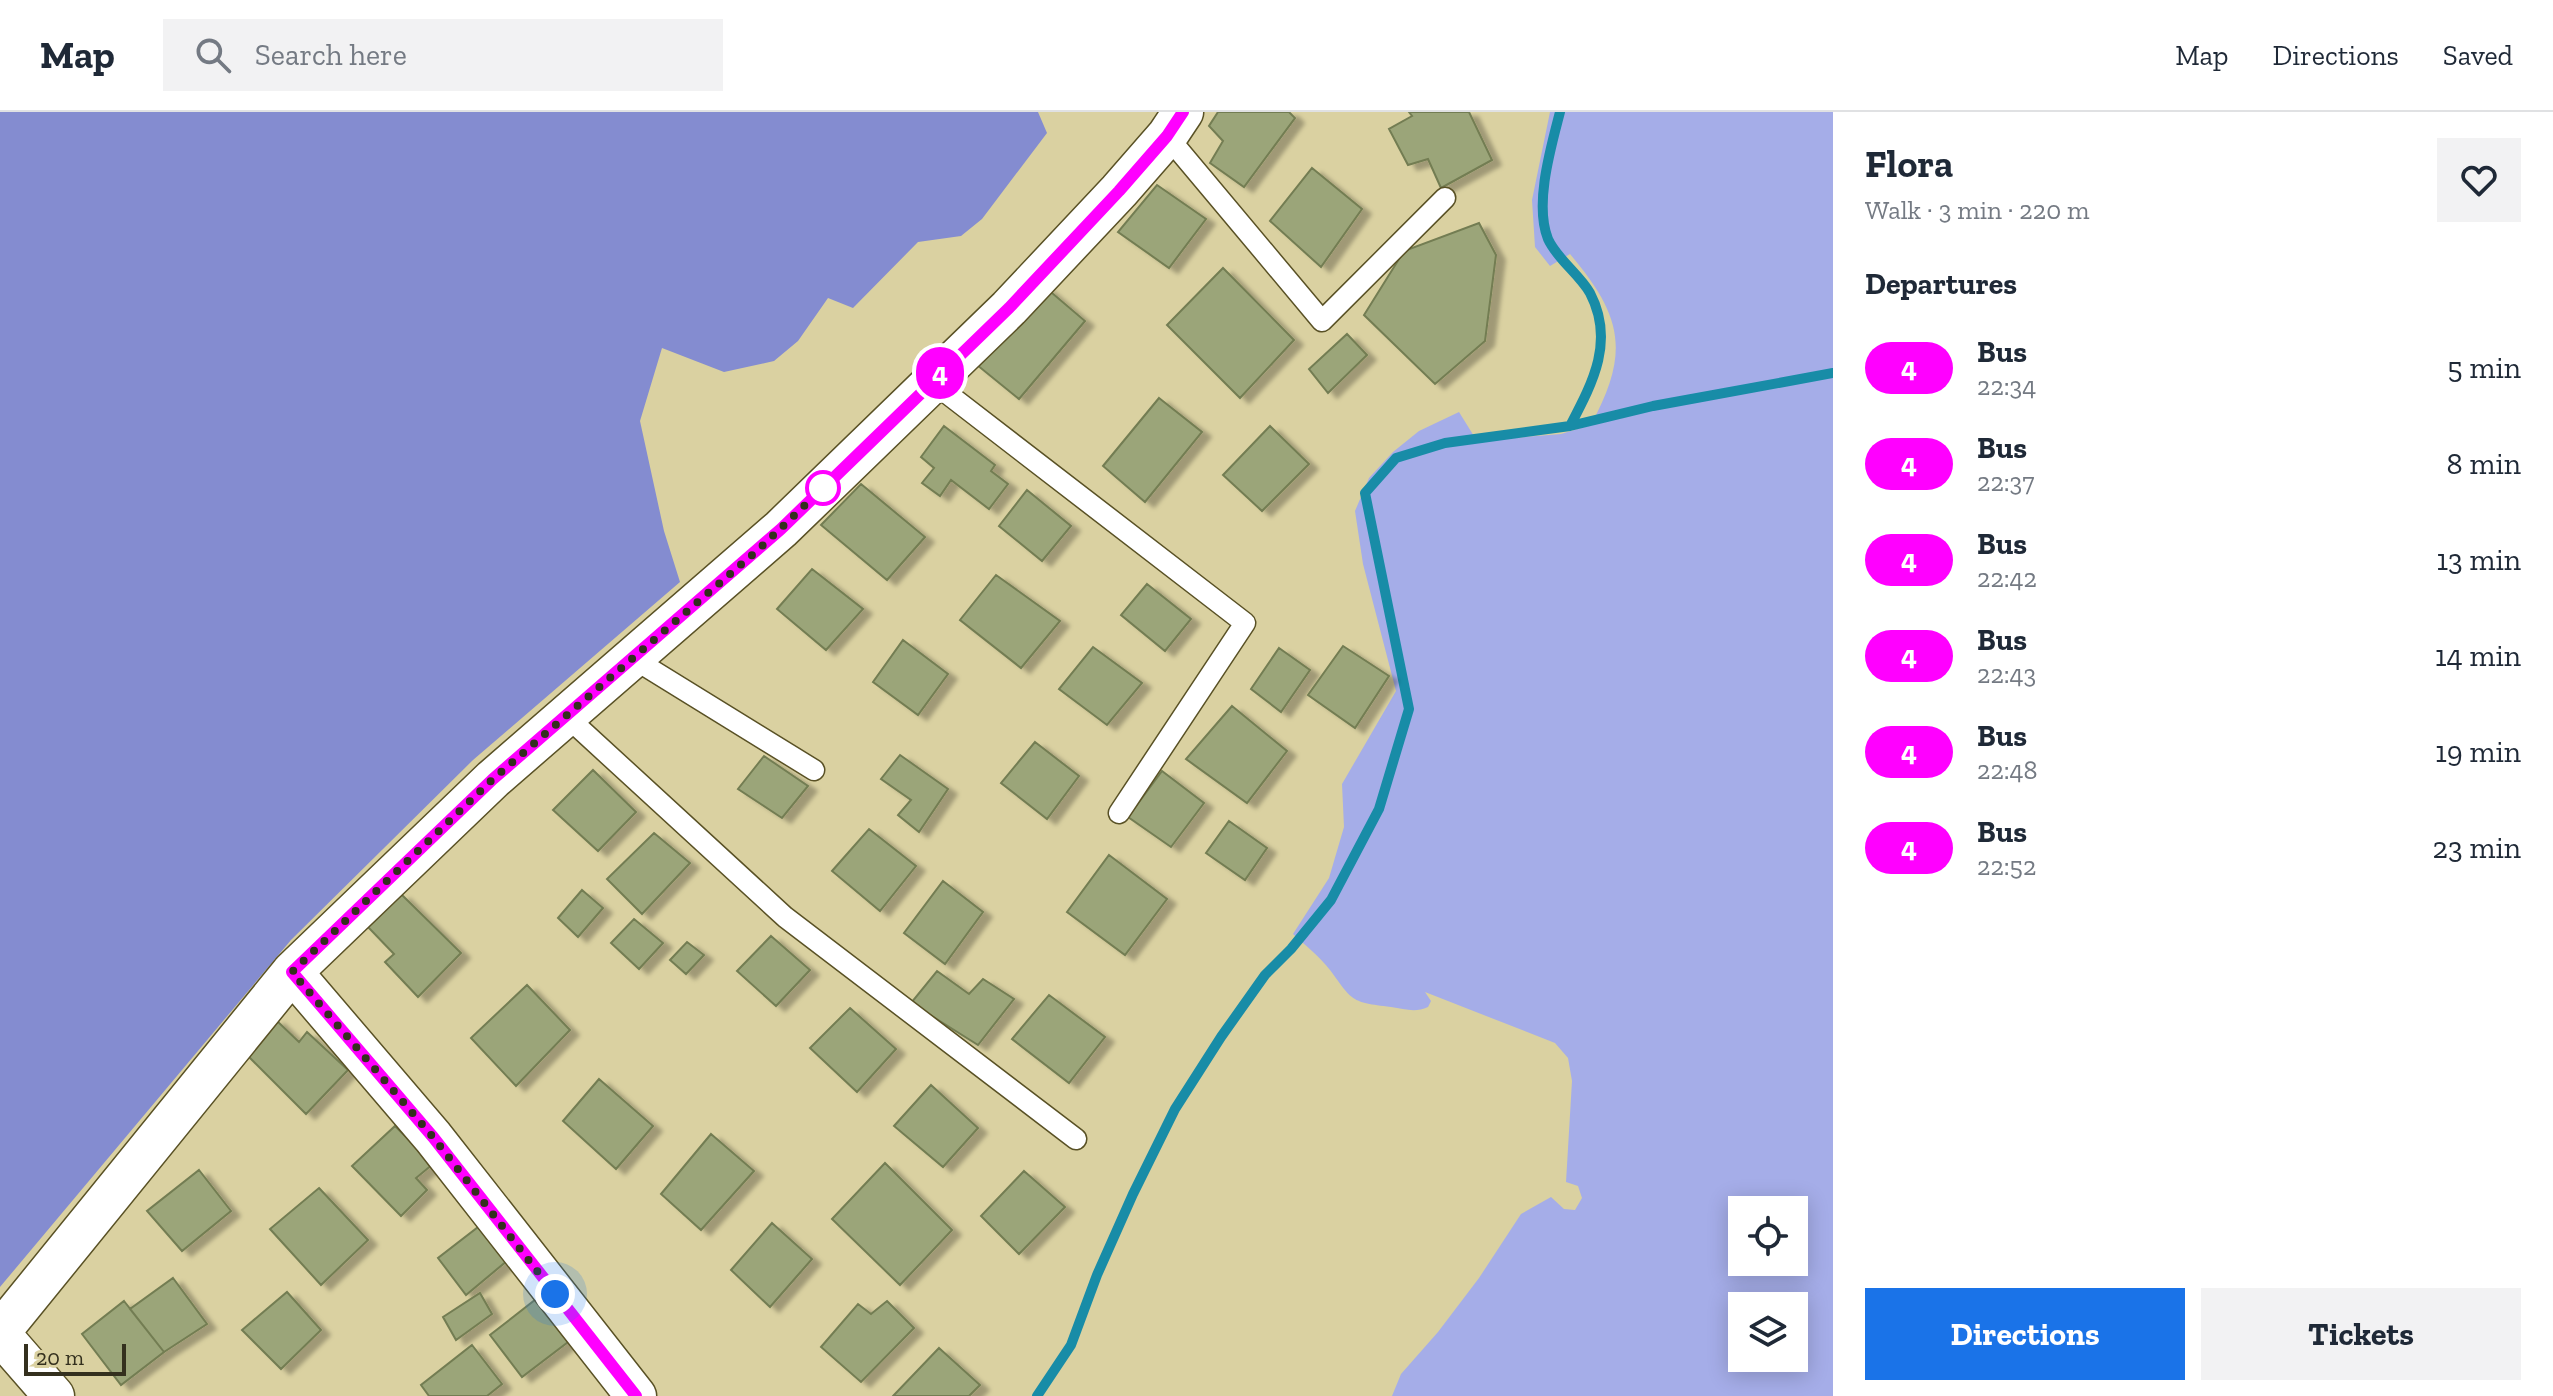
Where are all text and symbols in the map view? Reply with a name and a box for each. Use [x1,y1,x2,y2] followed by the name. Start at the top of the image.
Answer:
[163,19,723,91] search box
[40,32,115,78] text: Map
[191,33,235,77] icon: search
[255,37,407,73] text: Search here
[2175,39,2228,72] text: Map
[2272,39,2399,72] text: Directions
[2443,39,2513,72] text: Saved
[2437,138,2521,222] button: heart
[1865,141,1953,187] text: Flora
[1865,194,2089,226] text: Walk · 3 min · 220 m
[1865,266,2017,302] text: Departures
[1977,334,2027,370] text: Bus
[914,347,966,399] line badge: 4
[2447,350,2521,386] text: 5 min
[1901,351,1917,384] text: 4
[932,356,948,389] text: 4
[1977,370,2036,402] text: 22:34
[1977,430,2027,466] text: Bus
[2447,446,2521,482] text: 8 min
[1901,447,1917,480] text: 4
[1977,466,2035,498] text: 22:37
[806,471,840,505] unlabelled marker
[1977,526,2027,562] text: Bus
[2436,542,2521,578] text: 13 min
[1901,543,1917,576] text: 4
[1977,562,2037,594] text: 22:42
[1977,622,2027,658] text: Bus
[2435,638,2521,674] text: 14 min
[1901,639,1917,672] text: 4
[1977,658,2036,690] text: 22:43
[1977,718,2027,754] text: Bus
[2435,734,2521,770] text: 19 min
[1901,735,1917,768] text: 4
[1977,754,2038,786] text: 22:48
[1977,814,2027,850] text: Bus
[2433,830,2521,866] text: 23 min
[1901,831,1917,864] text: 4
[1977,850,2036,882] text: 22:52
[1728,1196,1808,1372] map controls
[1728,1196,1808,1276] button: locate
[535,1274,575,1314] your location
[1865,1288,2185,1380] button: Directions
[2201,1288,2521,1380] button: Tickets
[1728,1292,1808,1372] button: layers
[24,1340,126,1376] scale bar
[36,1344,84,1371] text: 20 m

